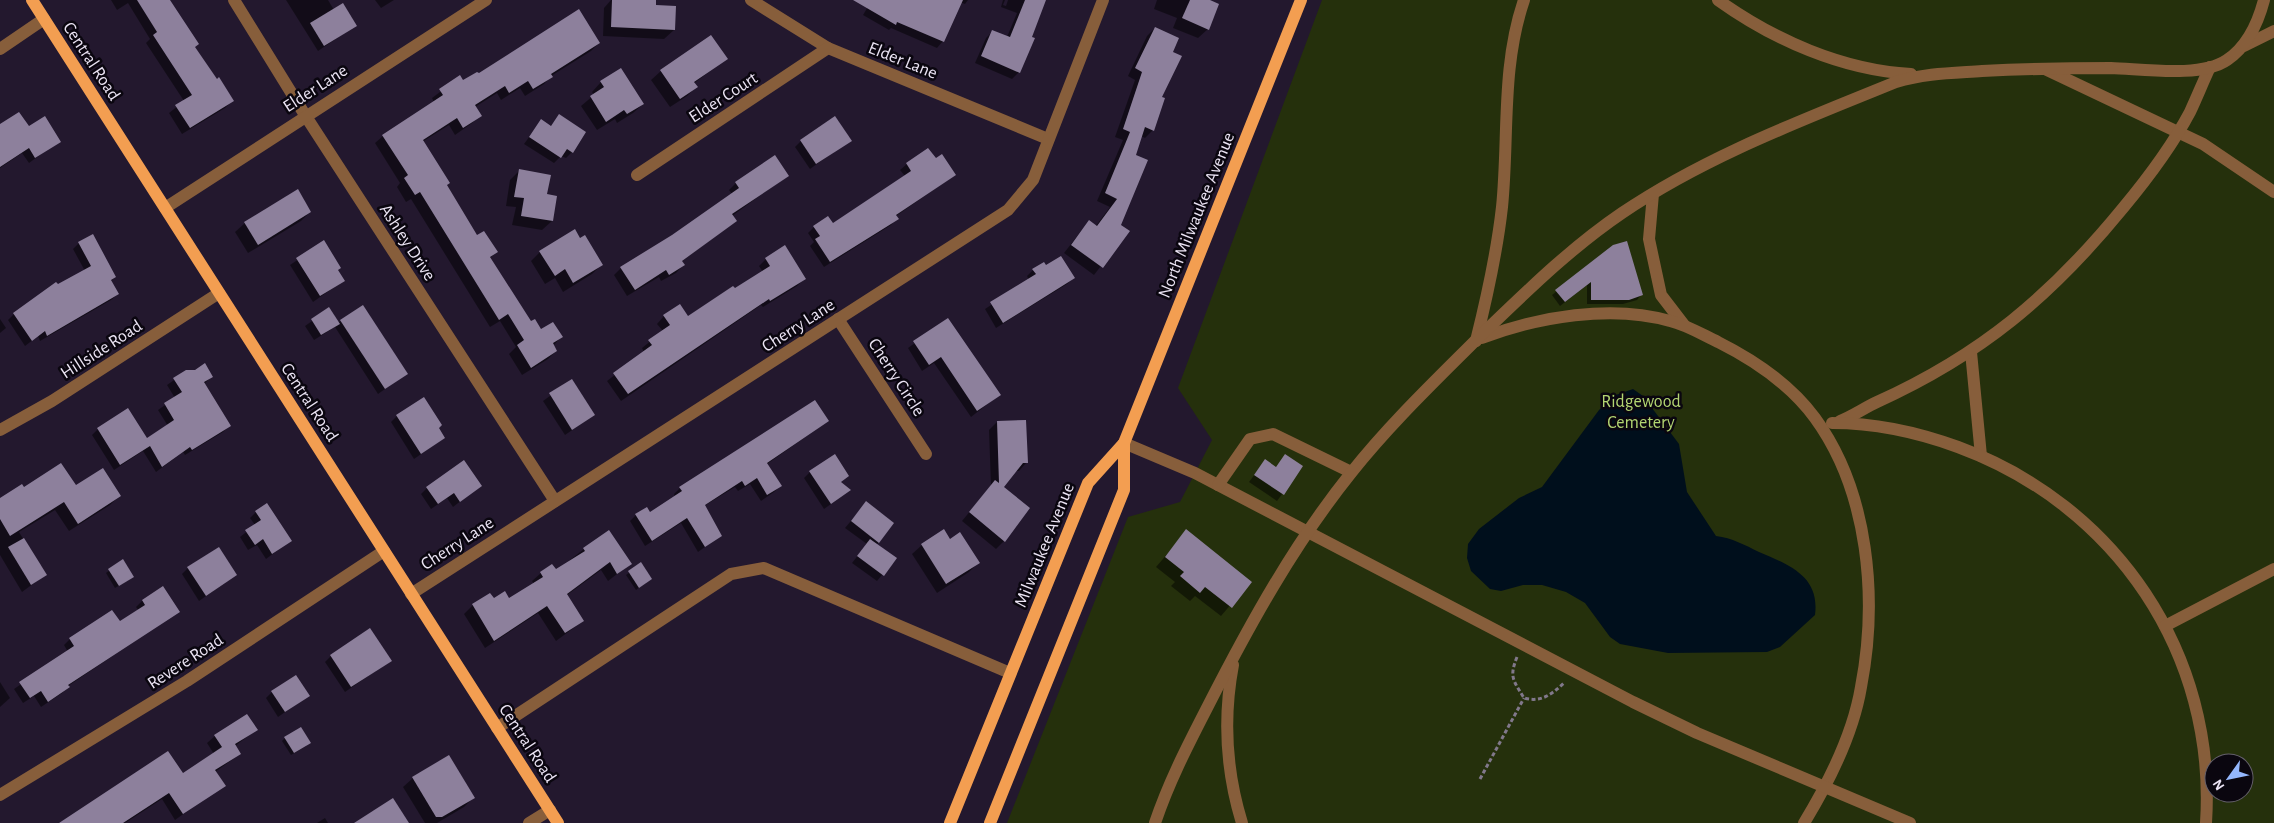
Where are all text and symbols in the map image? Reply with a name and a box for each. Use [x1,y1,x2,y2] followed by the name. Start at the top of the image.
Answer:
[59,19,123,104] street label: Central Road
[866,39,940,83] street label: Elder Lane
[280,61,351,116] street label: Elder Lane
[686,69,761,127] street label: Elder Court
[1155,130,1238,301] street label: North Milwaukee Avenue
[376,201,438,284] street label: Ashley Drive
[759,296,838,356] street label: Cherry Lane
[58,317,145,383] street label: Hillside Road
[864,335,928,420] street label: Cherry Circle
[277,360,341,445] street label: Central Road
[1601,393,1681,432] park label: Ridgewood Cemetery
[1012,481,1078,610] street label: Milwaukee Avenue
[418,514,497,574] street label: Cherry Lane
[145,631,227,693] street label: Revere Road
[495,701,559,786] street label: Central Road
[2204,753,2254,803] north arrow
[2210,777,2227,792] text: N

